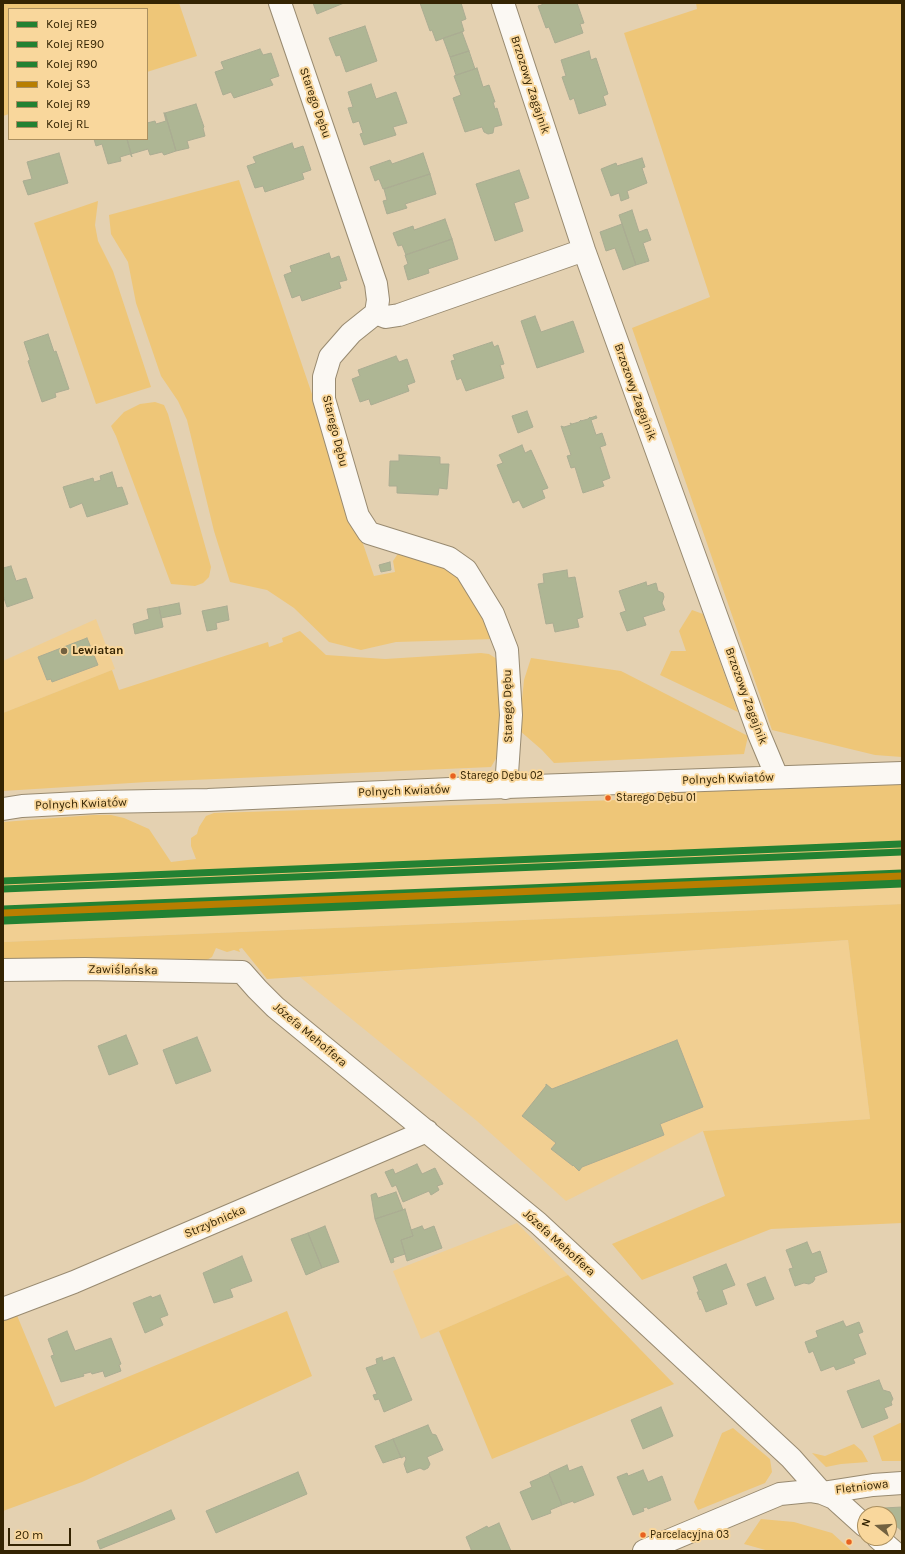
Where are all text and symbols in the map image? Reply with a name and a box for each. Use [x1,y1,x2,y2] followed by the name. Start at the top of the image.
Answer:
[8,8,148,140] legend
[46,17,97,31] text: Kolej RE9
[507,34,553,136] street label: Brzozowy Zagajnik
[46,37,104,51] text: Kolej RE90
[46,57,97,71] text: Kolej R90
[296,66,334,140] street label: Starego Dębu
[46,77,90,91] text: Kolej S3
[46,97,90,111] text: Kolej R9
[46,117,89,131] text: Kolej RL
[611,342,659,442] street label: Brzozowy Zagajnik
[319,394,351,468] street label: Starego Dębu
[72,644,124,658] place label: Lewiatan
[59,646,69,656] marker: Lewiatan
[722,646,770,746] street label: Brzozowy Zagajnik
[500,669,516,743] street label: Starego Dębu
[460,769,543,783] place label: Starego Dębu 02
[682,770,774,788] street label: Polnych Kwiatów
[448,771,458,781] marker: Starego Dębu 02
[358,782,450,800] street label: Polnych Kwiatów
[616,791,696,805] place label: Starego Dębu 01
[603,793,613,803] marker: Starego Dębu 01
[35,795,127,813] street label: Polnych Kwiatów
[88,962,158,978] street label: Zawiślańska
[270,1000,350,1070] street label: Józefa Mehoffera
[182,1203,248,1241] street label: Strzybnicka
[520,1207,598,1279] street label: Józefa Mehoffera
[835,1477,889,1497] street label: Fletniowa
[857,1506,897,1546] north arrow
[859,1517,873,1528] text: N
[10,1520,73,1546] scale bar
[15,1528,43,1542] text: 20 m
[650,1528,729,1542] place label: Parcelacyjna 03
[638,1530,648,1540] marker: Parcelacyjna 03
[844,1537,854,1547] unlabelled marker

